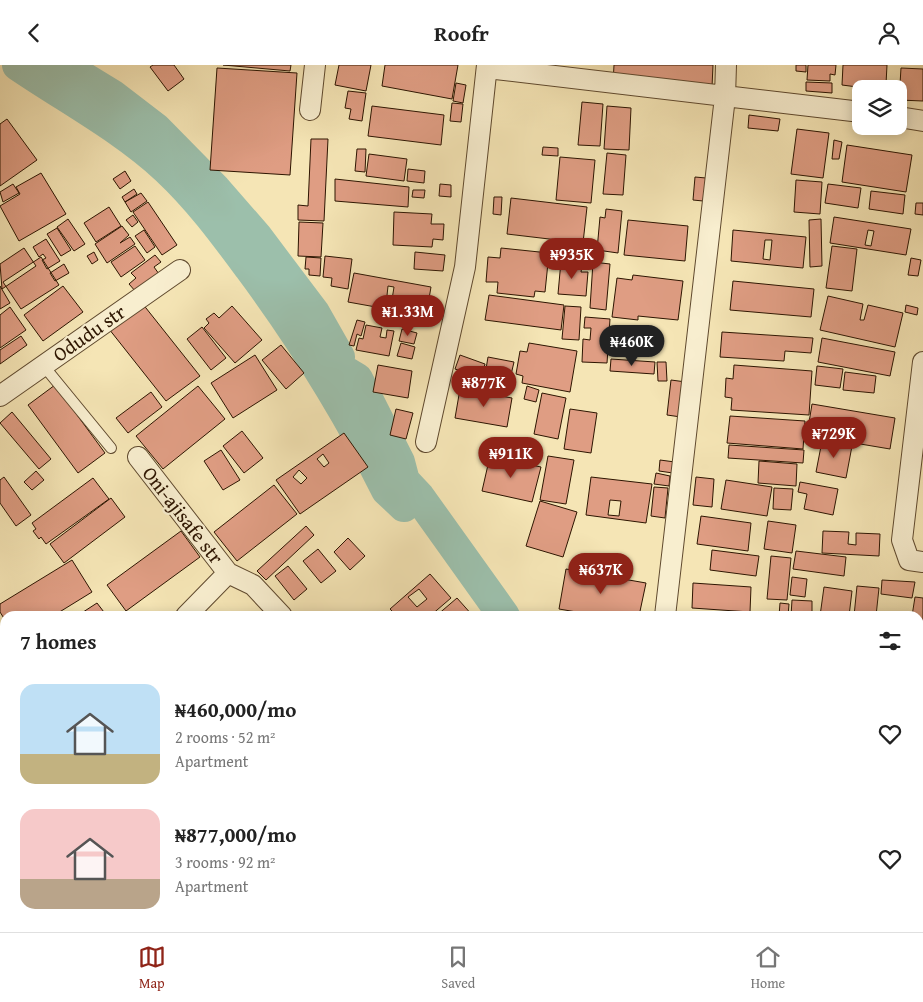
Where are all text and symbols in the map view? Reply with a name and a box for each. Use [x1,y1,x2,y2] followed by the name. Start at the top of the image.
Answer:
[434,17,489,49] text: Roofr
[20,19,48,47] icon: back
[875,19,903,47] icon: person
[852,80,907,135] map controls
[852,80,907,135] button: layers
[537,237,607,280] pin: ₦935K
[550,242,594,266] text: ₦935K
[367,295,449,337] pin: ₦1.33M
[46,297,131,368] street label: Odudu str
[382,299,434,323] text: ₦1.33M
[597,325,667,367] pin: ₦460K
[610,329,654,353] text: ₦460K
[449,365,519,408] pin: ₦877K
[462,370,506,394] text: ₦877K
[799,417,869,459] pin: ₦729K
[812,421,856,445] text: ₦729K
[476,437,546,479] pin: ₦911K
[489,441,533,465] text: ₦911K
[136,460,231,570] street label: Oni-ajisafe str
[566,553,636,595] pin: ₦637K
[579,557,623,581] text: ₦637K
[20,626,96,657] text: 7 homes
[876,627,904,655] icon: filters
[175,694,296,725] text: ₦460,000/mo
[60,704,120,764] icon: home
[876,720,904,748] icon: heart
[175,725,275,749] text: 2 rooms · 52 m²
[175,749,248,773] text: Apartment
[175,819,296,850] text: ₦877,000/mo
[60,829,120,889] icon: home
[876,845,904,873] icon: heart
[175,850,275,874] text: 3 rooms · 92 m²
[175,874,248,898] text: Apartment
[138,943,166,993] tab: Map
[441,943,475,993] tab: Saved
[751,943,785,993] tab: Home

